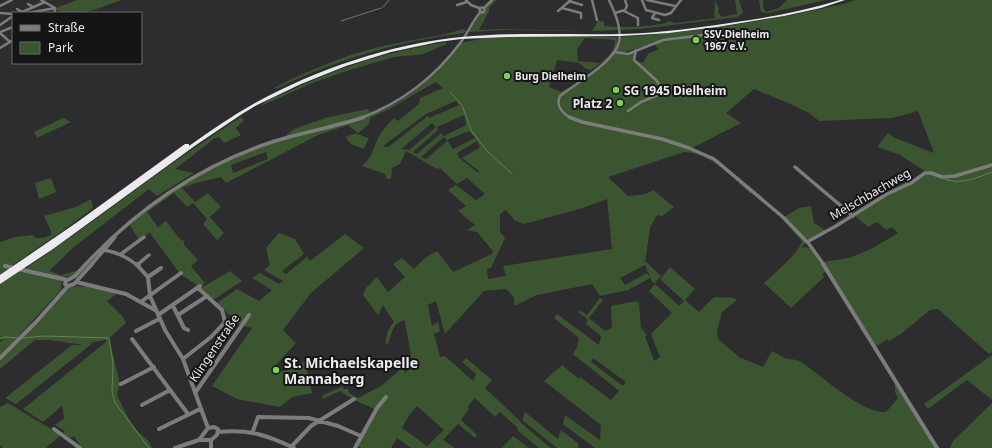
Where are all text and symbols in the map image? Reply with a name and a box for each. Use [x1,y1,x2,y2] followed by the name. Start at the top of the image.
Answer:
[12,12,142,64] legend
[48,19,85,36] text: Straße
[704,27,769,53] place label: SSV-Dielheim 1967 e.V.
[691,35,701,45] marker: SSV-Dielheim 1967 e.V.
[48,39,74,56] text: Park
[515,69,586,83] place label: Burg Dielheim
[502,71,512,81] marker: Burg Dielheim
[624,82,726,99] place label: SG 1945 Dielheim
[611,85,621,95] marker: SG 1945 Dielheim
[573,95,612,112] place label: Platz 2
[615,98,625,108] marker: Platz 2
[827,164,913,224] street label: Melschbachweg
[185,311,243,385] street label: Klingenstraße
[284,353,418,388] place label: St. Michaelskapelle Mannaberg
[271,365,281,375] marker: St. Michaelskapelle Mannaberg

